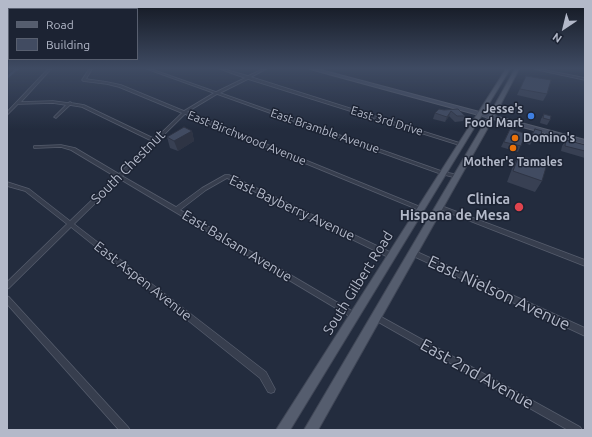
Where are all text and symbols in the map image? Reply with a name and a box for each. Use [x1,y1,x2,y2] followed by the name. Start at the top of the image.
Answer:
[8,8,138,60] legend
[544,8,584,48] north arrow
[46,18,74,31] text: Road
[550,31,564,45] text: N
[46,38,90,51] text: Building
[465,102,523,130] place label: Jesse's Food Mart
[349,103,425,139] street label: East 3rd Drive
[269,106,381,156] street label: East Bramble Avenue
[186,108,308,168] street label: East Birchwood Avenue
[526,111,536,121] marker: Jesse's Food Mart
[88,127,168,207] street label: South Chestnut
[523,131,575,145] place label: Domino's
[510,133,520,143] marker: Domino's
[508,143,518,153] marker: Mother's Tamales
[463,155,563,169] place label: Mother's Tamales
[227,172,357,244] street label: East Bayberry Avenue
[400,191,510,224] place label: Clinica Hispana de Mesa
[513,201,525,213] marker: Clinica Hispana de Mesa
[179,207,295,285] street label: East Balsam Avenue
[319,228,397,338] street label: South Gilbert Road
[91,238,195,324] street label: East Aspen Avenue
[425,251,573,335] street label: East Nielson Avenue
[417,334,537,414] street label: East 2nd Avenue

